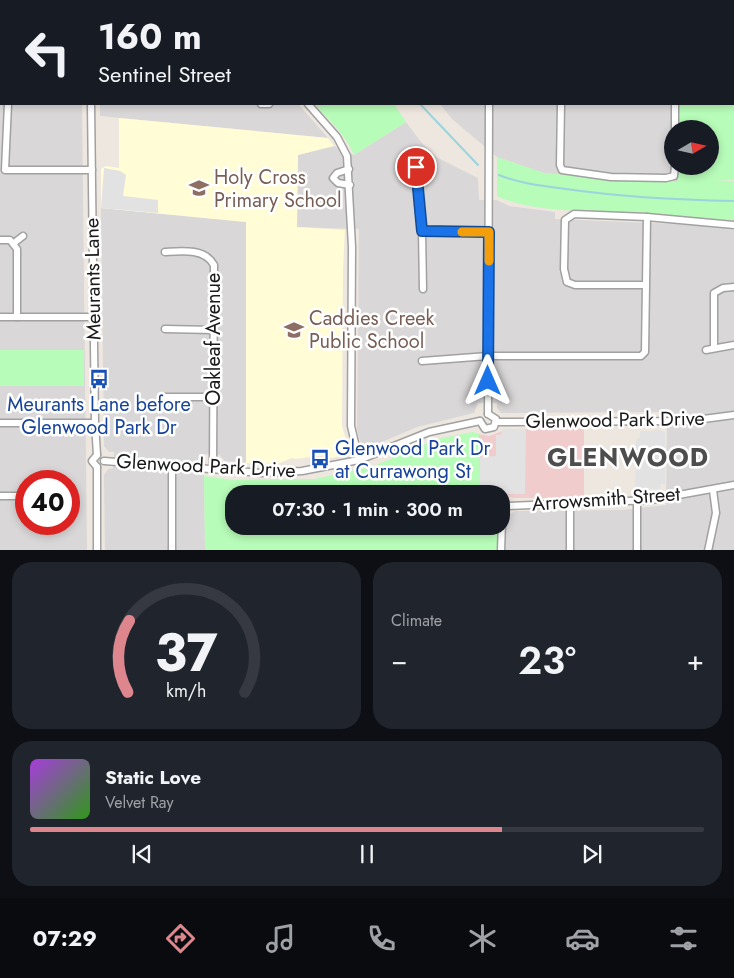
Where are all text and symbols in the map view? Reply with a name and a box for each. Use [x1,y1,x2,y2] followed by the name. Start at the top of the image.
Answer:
[98,12,202,62] text: 160 m
[15,20,80,85] icon: left
[98,58,231,90] text: Sentinel Street
[664,120,719,175] north arrow
[664,120,719,175] map controls
[395,146,437,188] pin
[402,153,430,181] icon: arrive
[214,163,342,215] place label: Holy Cross Primary School
[188,177,210,199] school or university icon: Holy Cross Primary School
[77,218,109,340] street label: Meurants Lane
[199,273,228,405] street label: Oakleaf Avenue
[309,304,435,356] place label: Caddies Creek Public School
[283,319,305,341] school or university icon: Caddies Creek Public School
[461,354,513,406] position arrow
[88,368,110,390] bus stop icon: Meurants Lane before Glenwood Park Dr
[7,390,191,442] place label: Meurants Lane before Glenwood Park Dr
[525,404,705,436] street label: Glenwood Park Drive
[335,434,491,486] place label: Glenwood Park Dr at Currawong St
[547,439,709,475] district label: GLENWOOD
[116,447,296,485] street label: Glenwood Park Drive
[309,448,331,470] bus stop icon: Glenwood Park Dr at Currawong St
[15,470,80,535] speed limit sign: 40
[531,479,681,519] street label: Arrowsmith Street
[272,496,463,523] text: 07:30 · 1 min · 300 m
[391,609,442,632] text: Climate
[155,615,219,691] text: 37
[518,633,576,688] text: 23°
[391,640,408,681] text: −
[687,640,704,681] text: +
[166,678,207,704] text: km/h
[105,764,201,791] text: Static Love
[105,791,174,814] text: Velvet Ray
[128,840,156,868] icon: previous
[353,840,381,868] icon: pause
[578,840,606,868] icon: next
[163,921,198,956] icon: directions
[263,921,298,956] icon: music
[364,921,399,956] icon: phone
[465,921,500,956] icon: climate
[565,921,600,956] icon: car
[666,921,701,956] icon: filters
[33,922,97,954] text: 07:29

